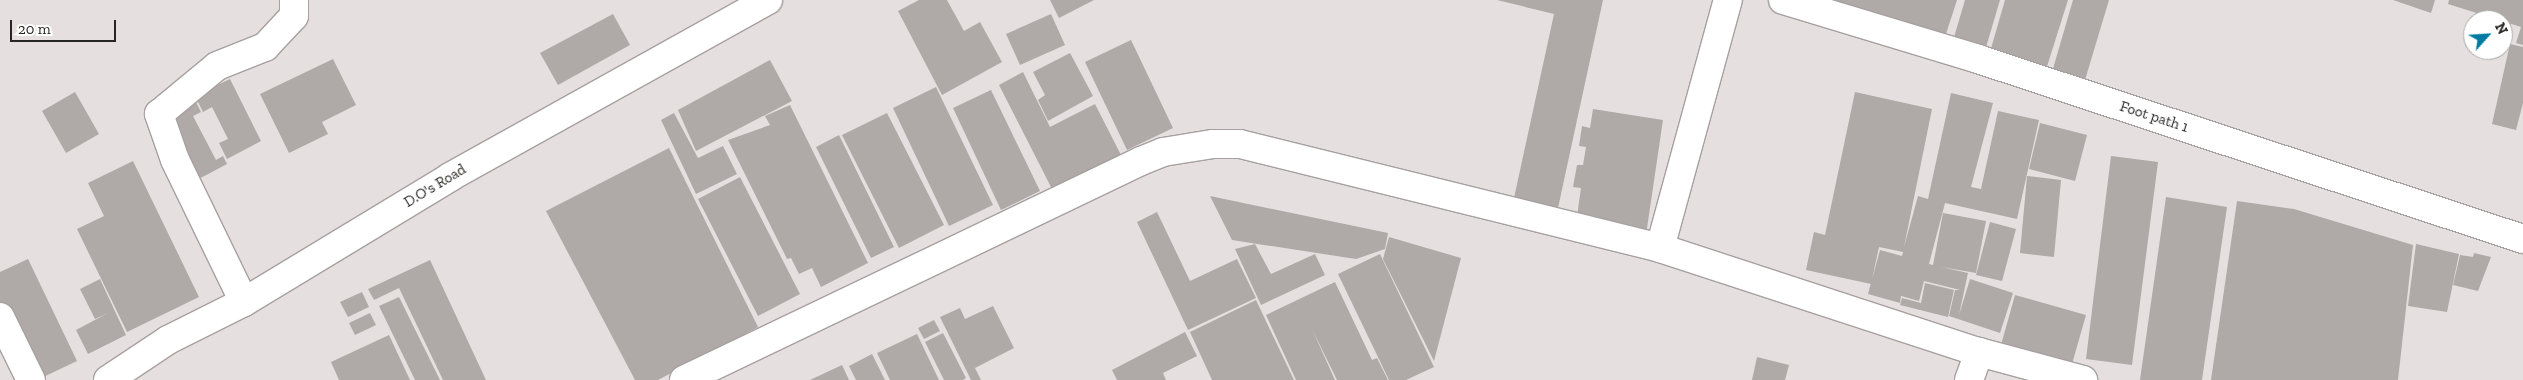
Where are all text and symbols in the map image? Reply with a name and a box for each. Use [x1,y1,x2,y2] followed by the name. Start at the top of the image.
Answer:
[12,10,119,42] scale bar
[2463,10,2513,60] north arrow
[18,20,51,38] text: 20 m
[2491,20,2511,37] text: N
[2117,97,2191,137] street label: Foot path 1
[401,161,469,211] street label: D.O's Road

